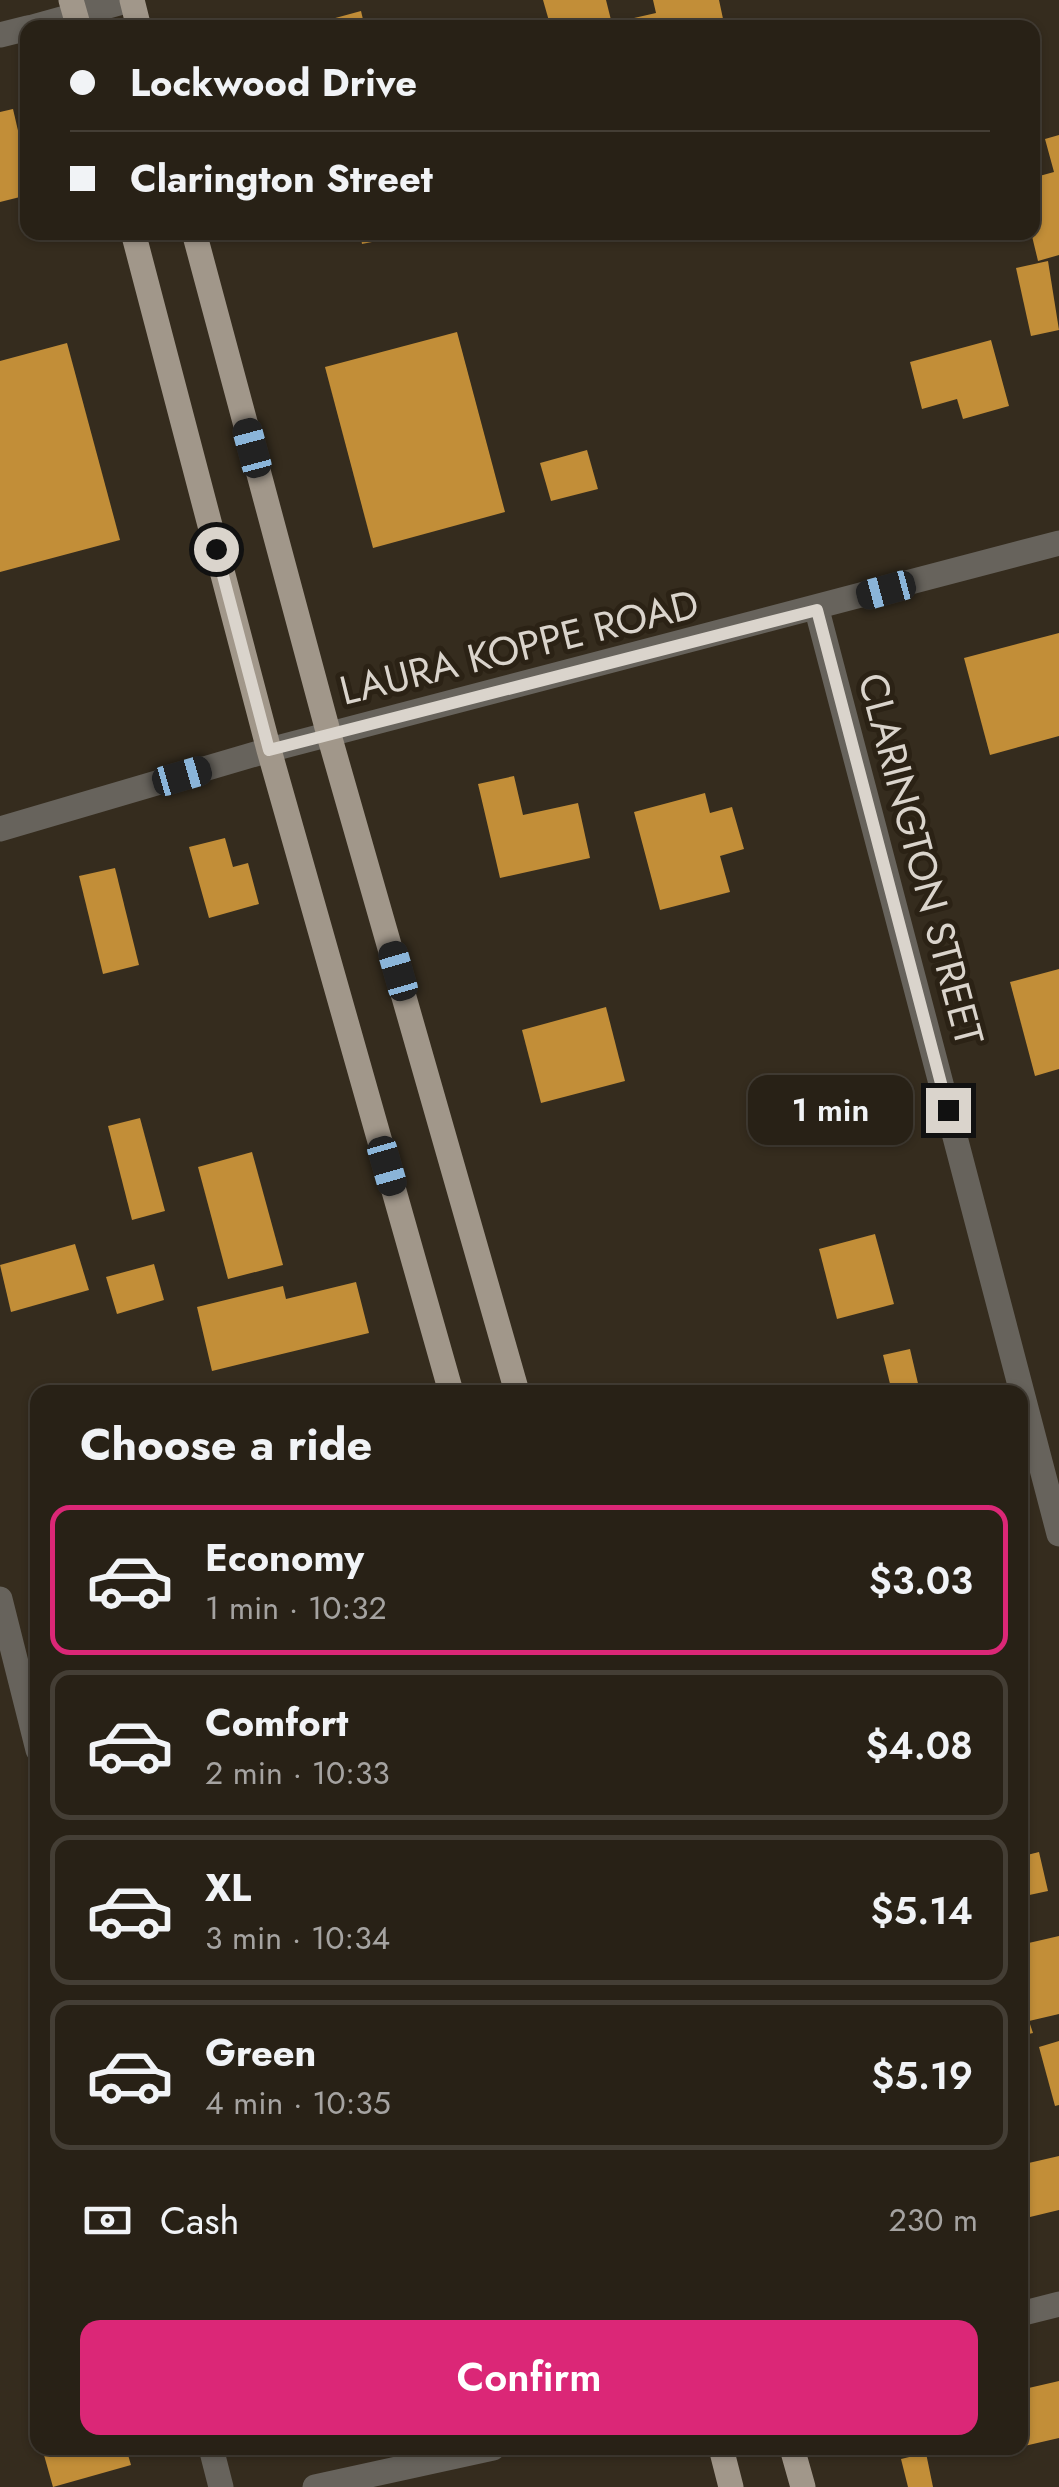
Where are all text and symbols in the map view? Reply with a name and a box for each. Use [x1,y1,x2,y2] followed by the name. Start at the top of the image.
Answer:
[130,55,417,110] text: Lockwood Drive
[130,151,433,206] text: Clarington Street
[230,415,274,481] car
[194,527,239,572] route start
[853,568,919,612] car
[334,574,704,720] street label: LAURA KOPPE ROAD
[843,667,999,1052] street label: CLARINGTON STREET
[149,753,215,799] car
[375,938,421,1004] car
[748,1075,913,1145] callout: 1 min
[792,1087,869,1133] text: 1 min
[926,1088,971,1133] route end
[364,1133,410,1199] car
[80,1412,372,1477] text: Choose a ride
[205,1530,364,1585] text: Economy
[85,1535,175,1625] icon: car
[869,1553,973,1608] text: $3.03
[205,1585,387,1631] text: 1 min · 10:32
[205,1695,348,1750] text: Comfort
[85,1700,175,1790] icon: car
[865,1718,973,1773] text: $4.08
[205,1750,390,1796] text: 2 min · 10:33
[205,1860,251,1915] text: XL
[85,1865,175,1955] icon: car
[871,1883,973,1938] text: $5.14
[205,1915,390,1961] text: 3 min · 10:34
[205,2025,316,2080] text: Green
[85,2030,175,2120] icon: car
[871,2048,973,2103] text: $5.19
[205,2080,391,2126] text: 4 min · 10:35
[80,2193,135,2248] icon: cash
[160,2193,240,2248] text: Cash
[889,2197,978,2243] text: 230 m
[80,2320,978,2435] button: Confirm

